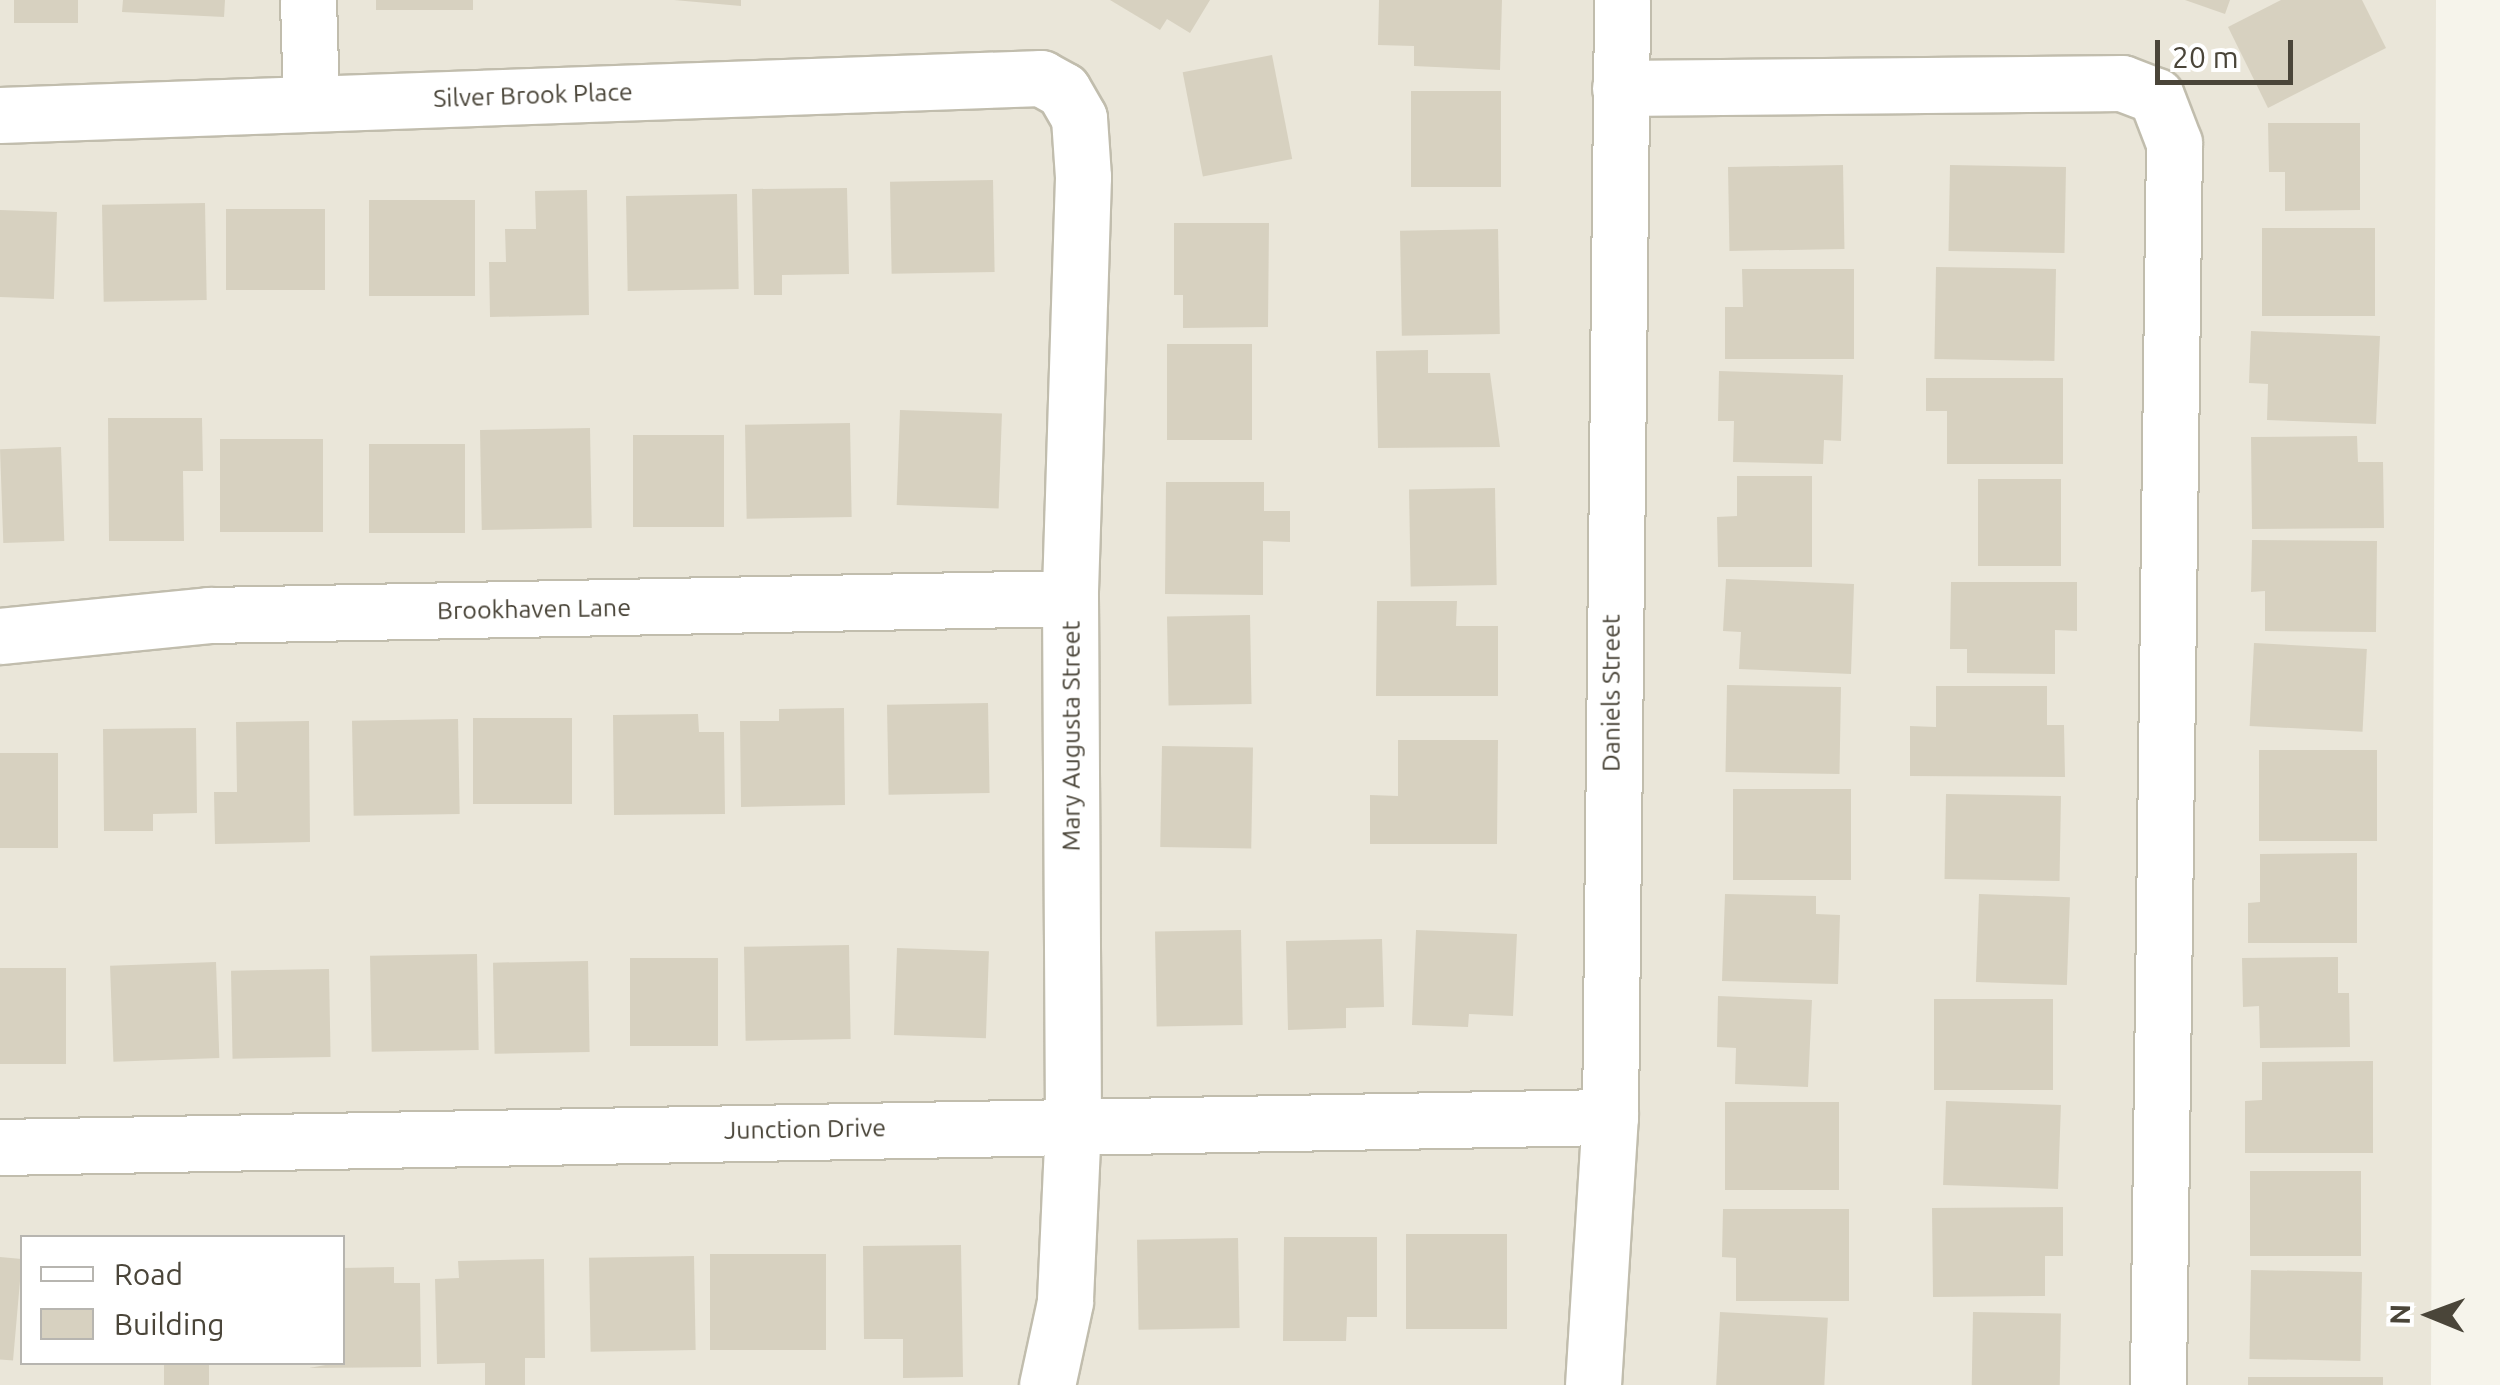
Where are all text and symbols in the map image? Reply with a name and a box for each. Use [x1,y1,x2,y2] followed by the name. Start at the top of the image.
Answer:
[2160,20,2298,82] scale bar
[2172,40,2239,74] text: 20 m
[433,77,633,113] street label: Silver Brook Place
[437,592,631,626] street label: Brookhaven Lane
[1596,614,1626,772] street label: Daniels Street
[1056,621,1086,851] street label: Mary Augusta Street
[724,1113,886,1145] street label: Junction Drive
[20,1235,345,1365] legend
[114,1257,183,1291] text: Road
[2380,1265,2480,1365] north arrow
[2384,1304,2415,1325] text: N
[114,1307,225,1341] text: Building

